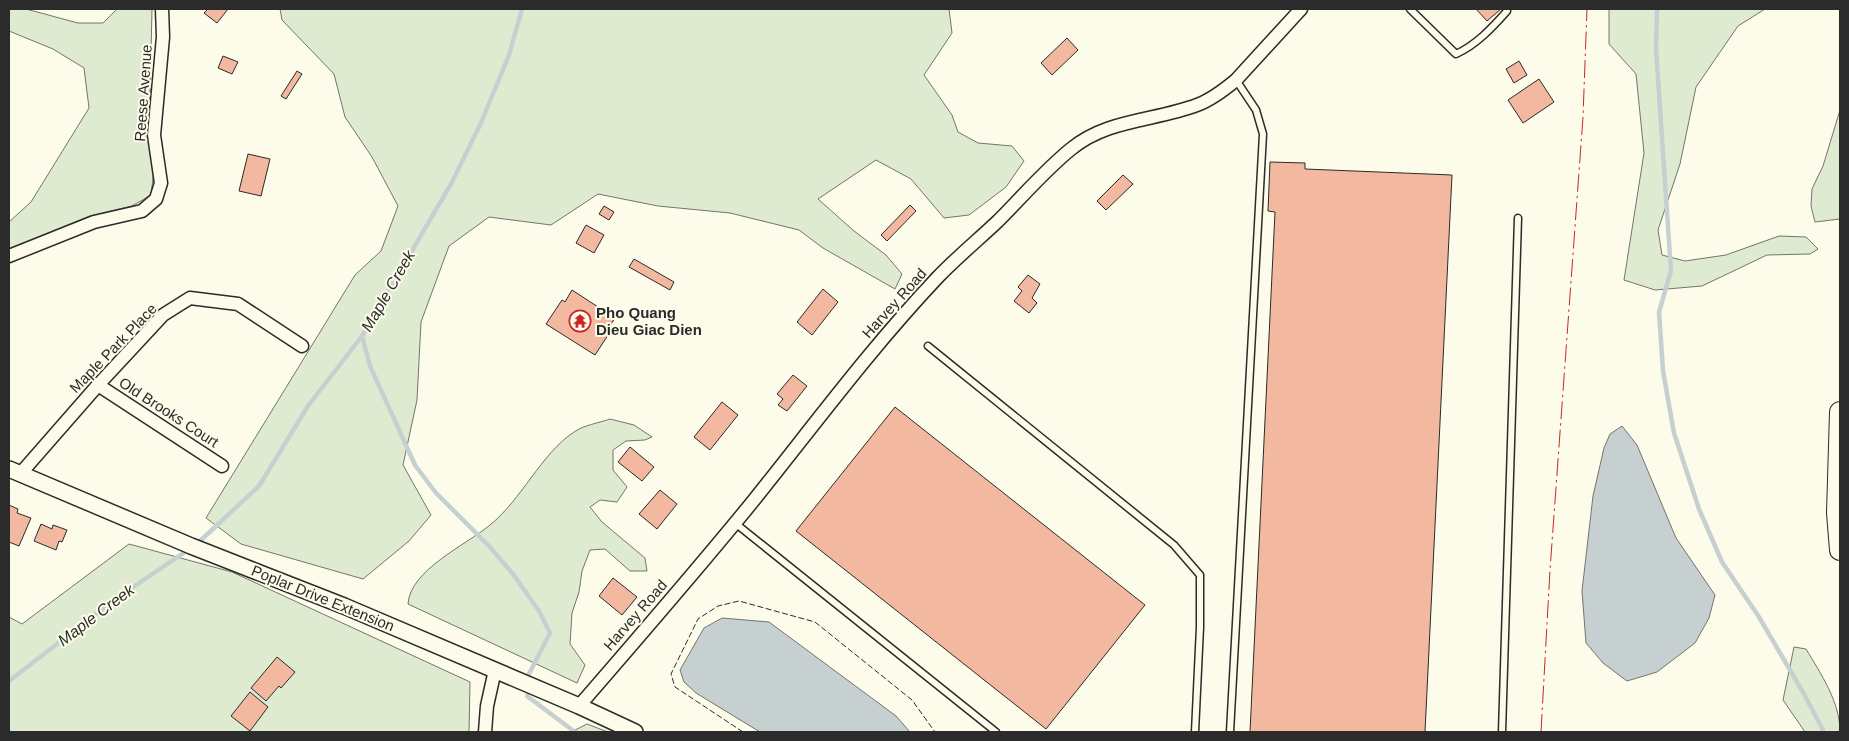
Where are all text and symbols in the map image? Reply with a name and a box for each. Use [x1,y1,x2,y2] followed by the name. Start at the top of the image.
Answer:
[131,44,155,142] street label: Reese Avenue
[358,247,419,335] water label: Maple Creek
[858,265,930,341] street label: Harvey Road
[66,300,160,396] street label: Maple Park Place
[596,304,702,338] place label: Pho Quang Dieu Giac Dien
[568,309,592,333] temple icon: Pho Quang Dieu Giac Dien
[116,374,223,451] street label: Old Brooks Court
[249,562,397,634] street label: Poplar Drive Extension
[600,576,670,654] street label: Harvey Road
[55,580,138,649] water label: Maple Creek

